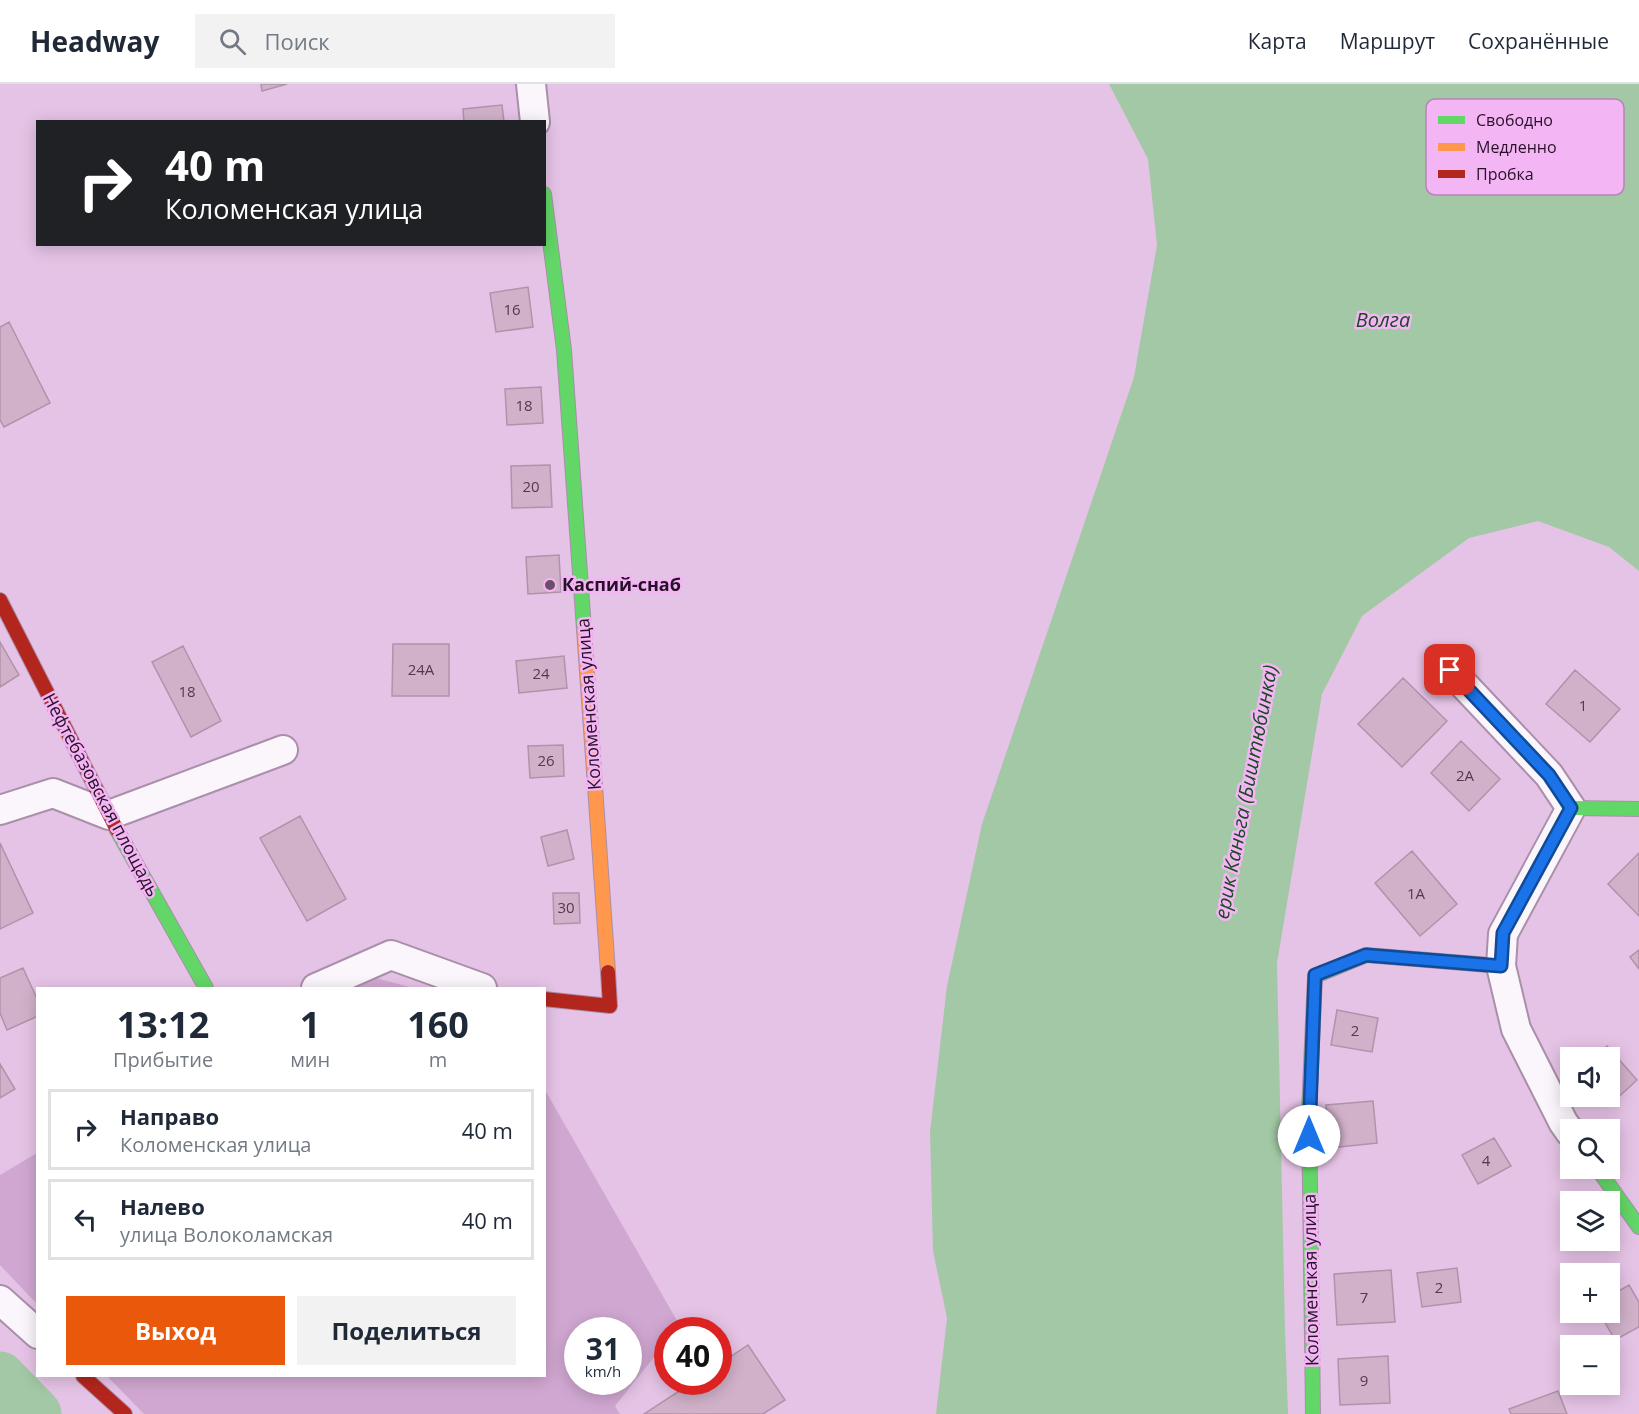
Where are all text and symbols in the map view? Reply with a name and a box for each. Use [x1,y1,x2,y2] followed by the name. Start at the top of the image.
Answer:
[195,14,615,68] search box
[30,22,159,60] text: Headway
[216,25,249,58] icon: search
[264,26,330,56] text: Поиск
[1248,27,1307,55] text: Карта
[1340,27,1435,55] text: Маршрут
[1468,27,1609,55] text: Сохранённые
[1426,99,1624,195] legend
[1476,109,1553,131] text: Свободно
[165,136,265,193] text: 40 m
[1476,136,1557,158] text: Медленно
[66,144,144,222] icon: right
[1476,163,1534,185] text: Пробка
[165,190,423,227] text: Коломенская улица
[503,299,521,319] house number: 16
[1356,306,1410,333] water label: Волга
[515,395,533,415] house number: 18
[522,476,540,496] house number: 20
[562,572,681,596] place label: Каспий-снаб
[543,578,557,592] marker: Каспий-снаб
[570,617,606,791] street label: Коломенская улица
[1424,644,1475,695] pin
[1433,653,1466,686] icon: arrive
[408,659,435,679] house number: 24А
[532,663,550,683] house number: 24
[1208,663,1283,921] water label: ерик Каньга (Биштюбинка)
[178,681,196,701] house number: 18
[38,689,166,901] street label: Нефтебазовская площадь
[1579,695,1587,715] house number: 1
[537,750,555,770] house number: 26
[1456,765,1475,785] house number: 2А
[1407,883,1426,903] house number: 1А
[557,897,575,917] house number: 30
[117,1000,209,1049] text: 13:12
[300,1000,320,1049] text: 1
[407,1000,469,1049] text: 160
[1351,1020,1359,1040] house number: 2
[113,1046,213,1073] text: Прибытие
[290,1046,330,1073] text: мин
[429,1046,447,1073] text: m
[1560,1047,1620,1395] map controls
[1560,1047,1620,1107] button: sound
[120,1101,219,1131] text: Направо
[1277,1104,1341,1168] position arrow
[69,1113,102,1146] icon: right
[462,1115,513,1145] text: 40 m
[1560,1119,1620,1179] button: search
[120,1131,311,1158] text: Коломенская улица
[1482,1150,1491,1170] house number: 4
[120,1191,205,1221] text: Налево
[1560,1191,1620,1251] button: layers
[1296,1194,1324,1366] street label: Коломенская улица
[69,1203,102,1236] icon: left
[462,1205,513,1235] text: 40 m
[120,1221,333,1248] text: улица Волоколамская
[1560,1263,1620,1323] button: +
[1435,1277,1443,1297] house number: 2
[1360,1287,1368,1307] house number: 7
[66,1296,285,1365] button: Выход
[297,1296,516,1365] button: Поделиться
[654,1317,732,1395] speed limit sign: 40
[586,1328,620,1369] text: 31
[1560,1335,1620,1395] button: −
[585,1361,621,1381] text: km/h
[1360,1370,1368,1390] house number: 9

